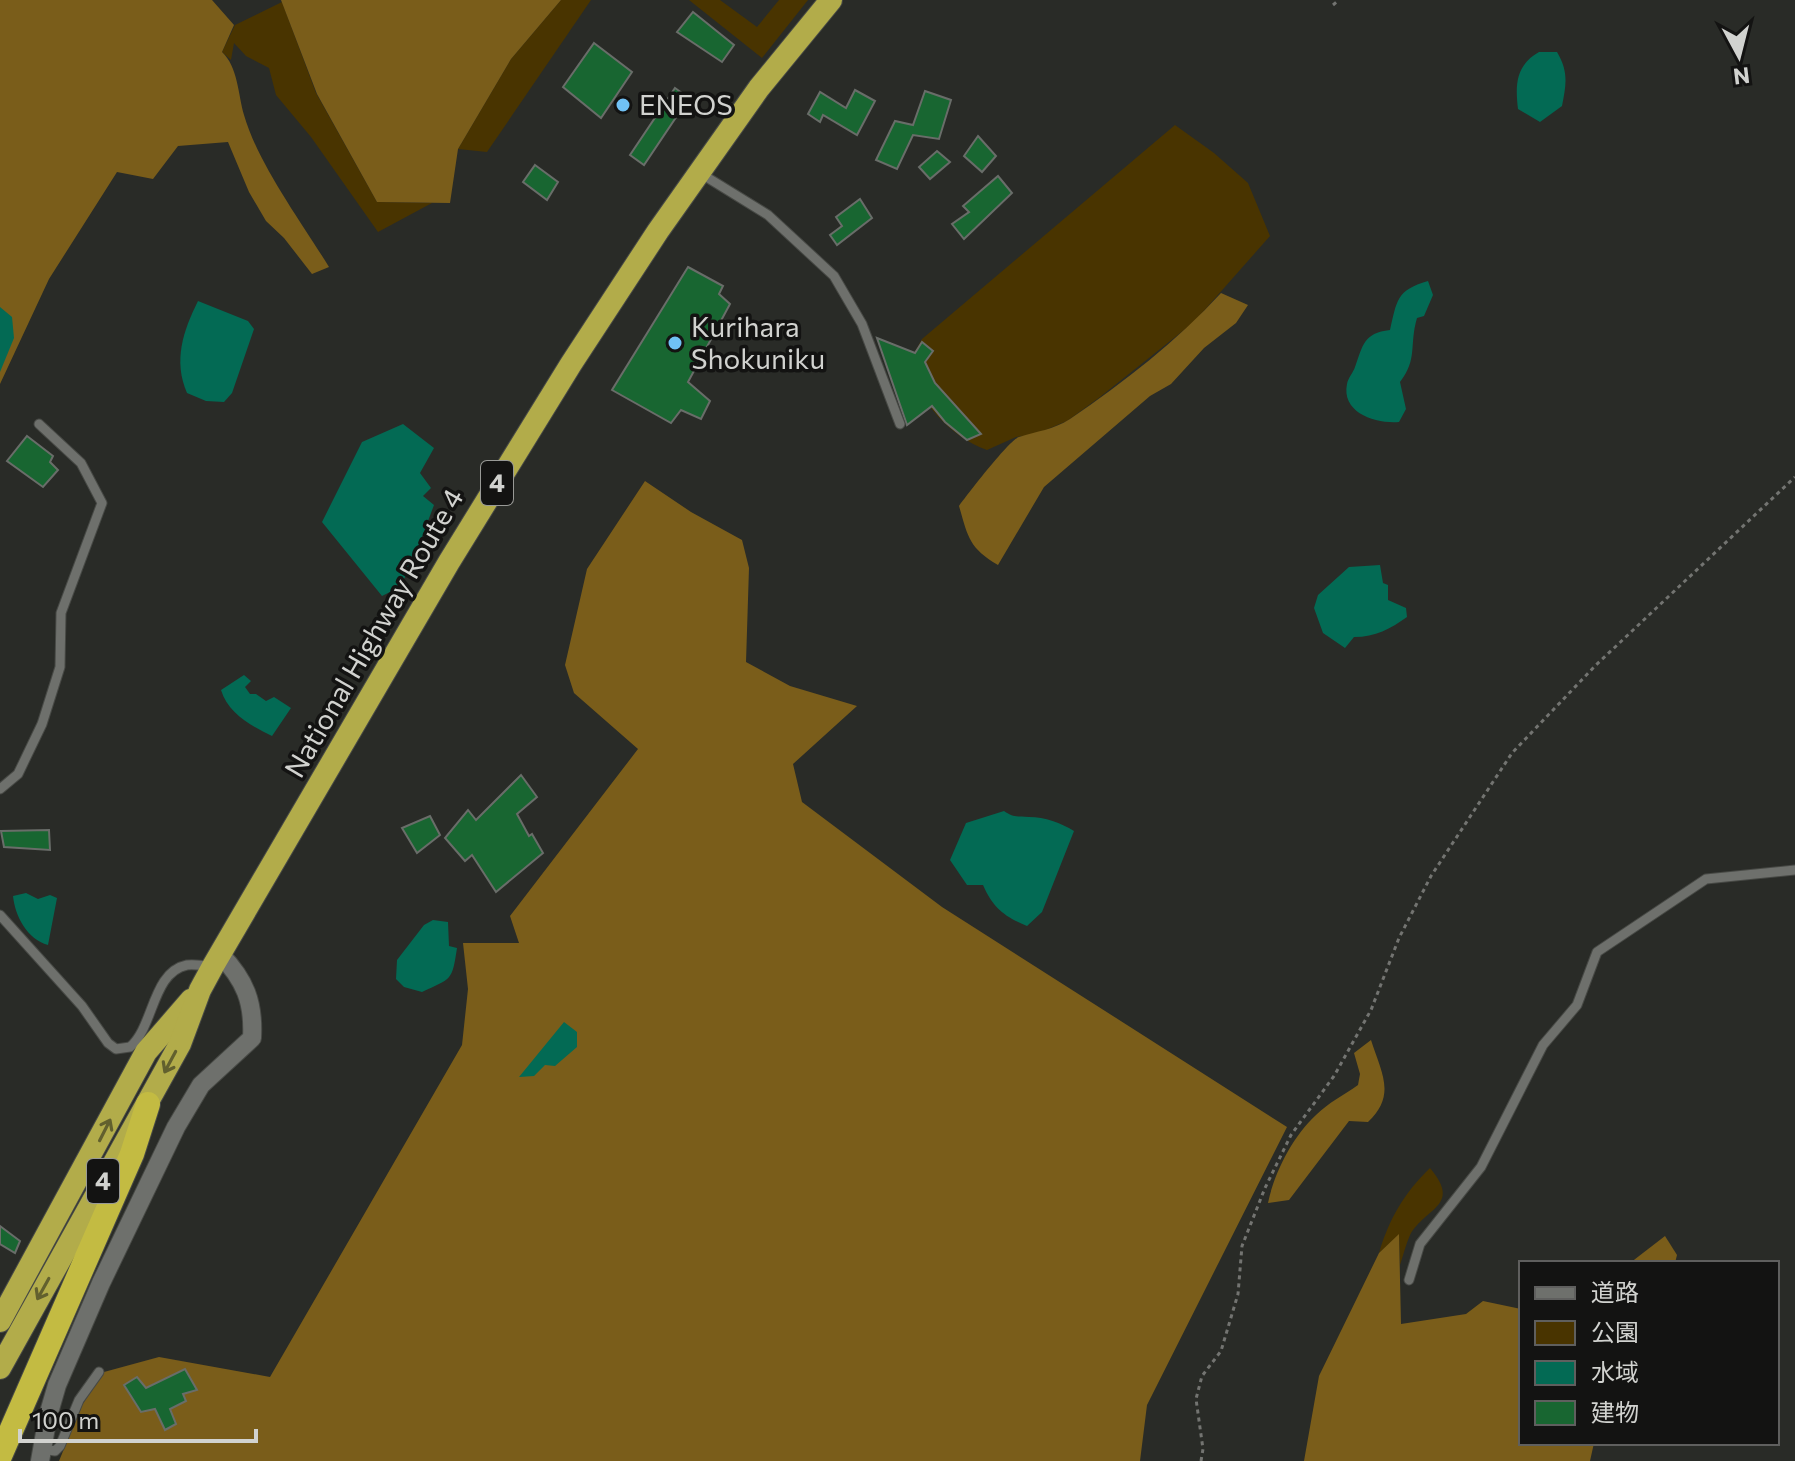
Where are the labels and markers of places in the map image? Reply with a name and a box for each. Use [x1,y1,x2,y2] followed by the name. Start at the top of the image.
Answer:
[639,87,733,121] place label: ENEOS
[614,96,632,114] marker: ENEOS
[691,309,825,375] place label: Kurihara Shokuniku
[666,334,684,352] marker: Kurihara Shokuniku

